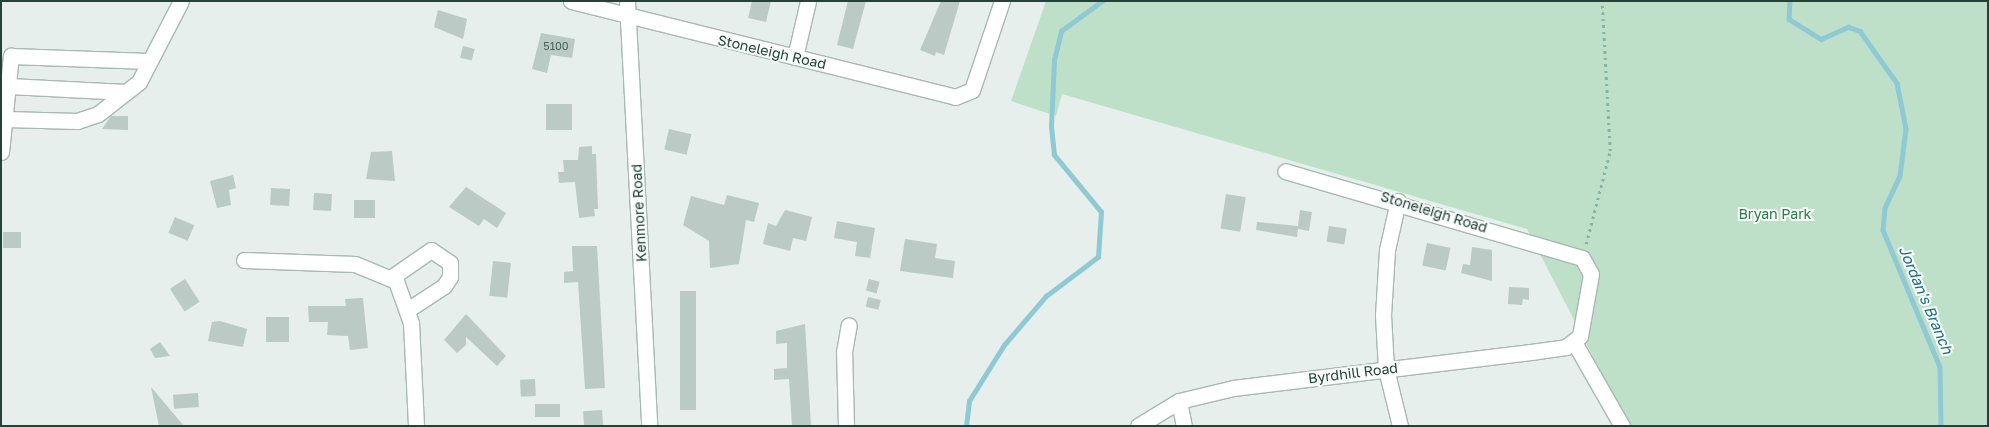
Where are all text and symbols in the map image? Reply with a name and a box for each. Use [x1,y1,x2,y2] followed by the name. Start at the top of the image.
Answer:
[716,31,828,73] street label: Stoneleigh Road
[543,39,569,53] house number: 5100
[628,164,650,262] street label: Kenmore Road
[1379,188,1489,236] street label: Stoneleigh Road
[1738,206,1812,222] park label: Bryan Park
[1895,243,1957,357] water label: Jordan's Branch
[1307,359,1399,387] street label: Byrdhill Road

